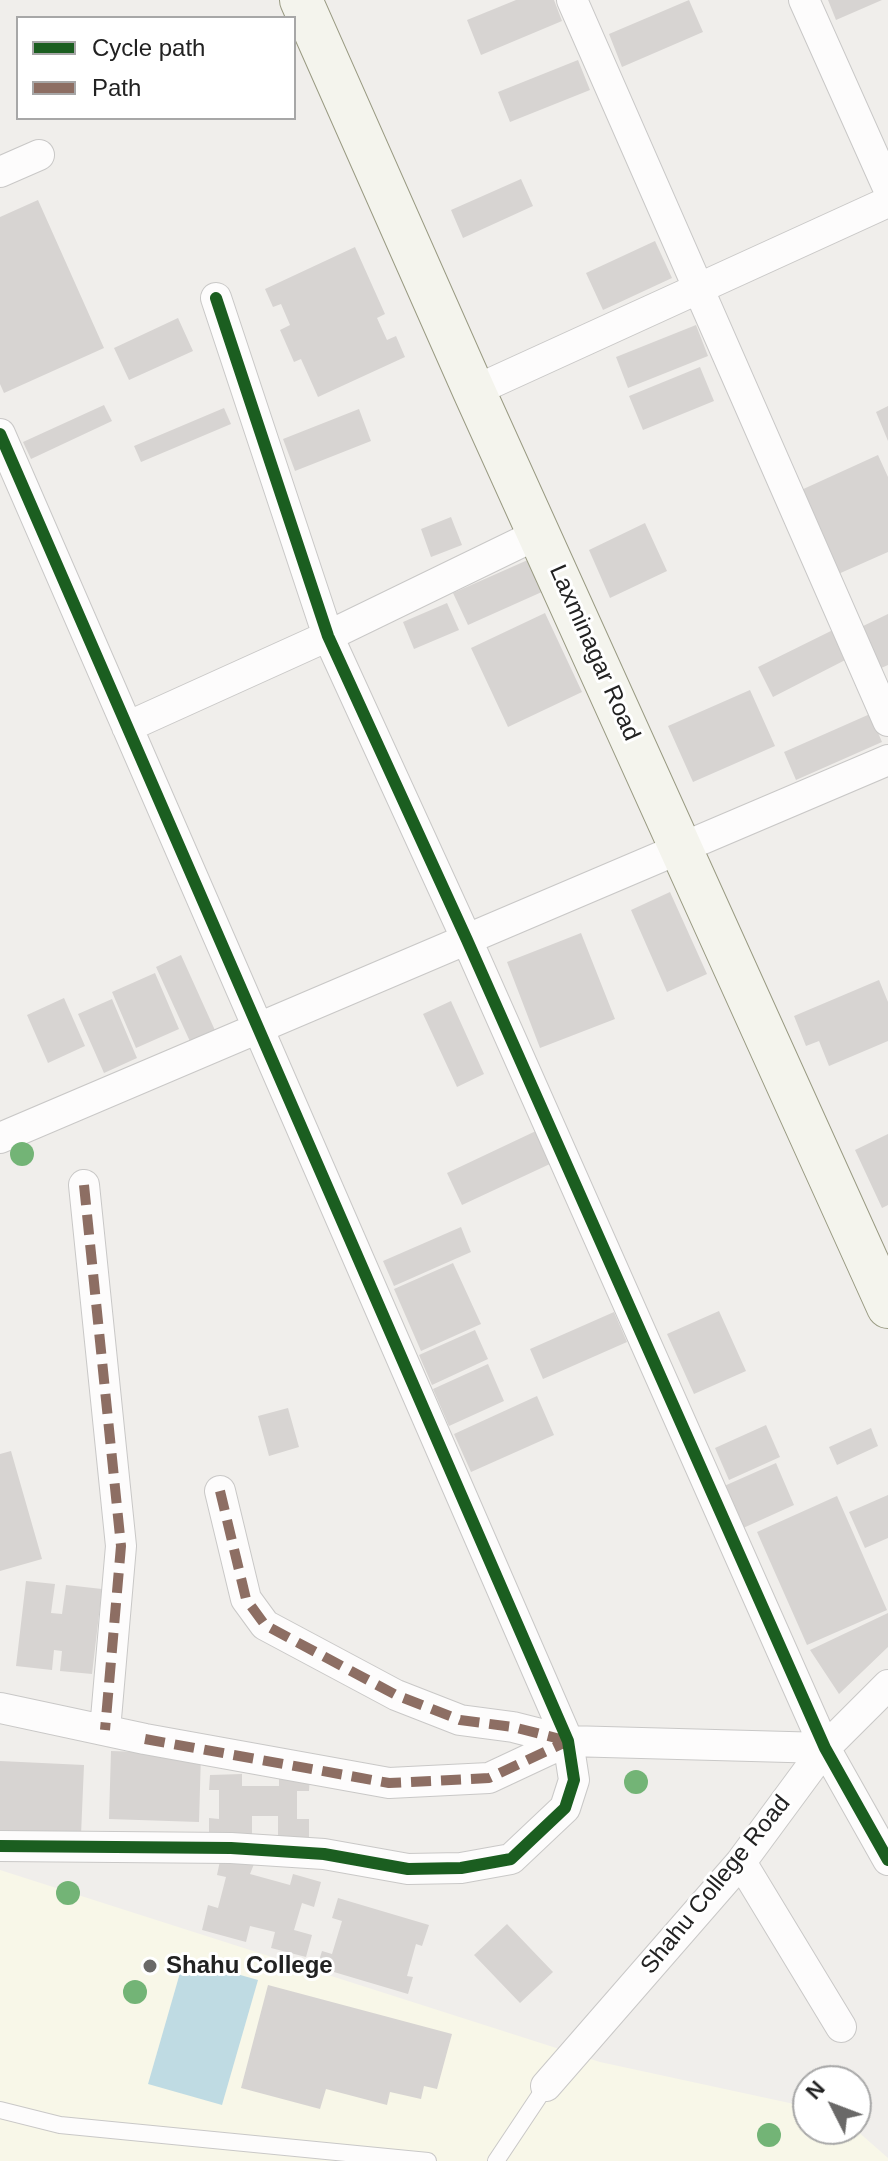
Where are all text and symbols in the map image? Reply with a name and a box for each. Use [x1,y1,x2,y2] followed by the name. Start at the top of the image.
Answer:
[16,16,296,120] legend
[92,34,205,61] text: Cycle path
[92,74,141,101] text: Path
[542,561,646,745] street label: Laxminagar Road
[635,1790,797,1980] street label: Shahu College Road
[166,1952,333,1980] place label: Shahu College
[141,1957,159,1975] marker: Shahu College
[792,2065,872,2145] north arrow
[801,2076,830,2104] text: N

